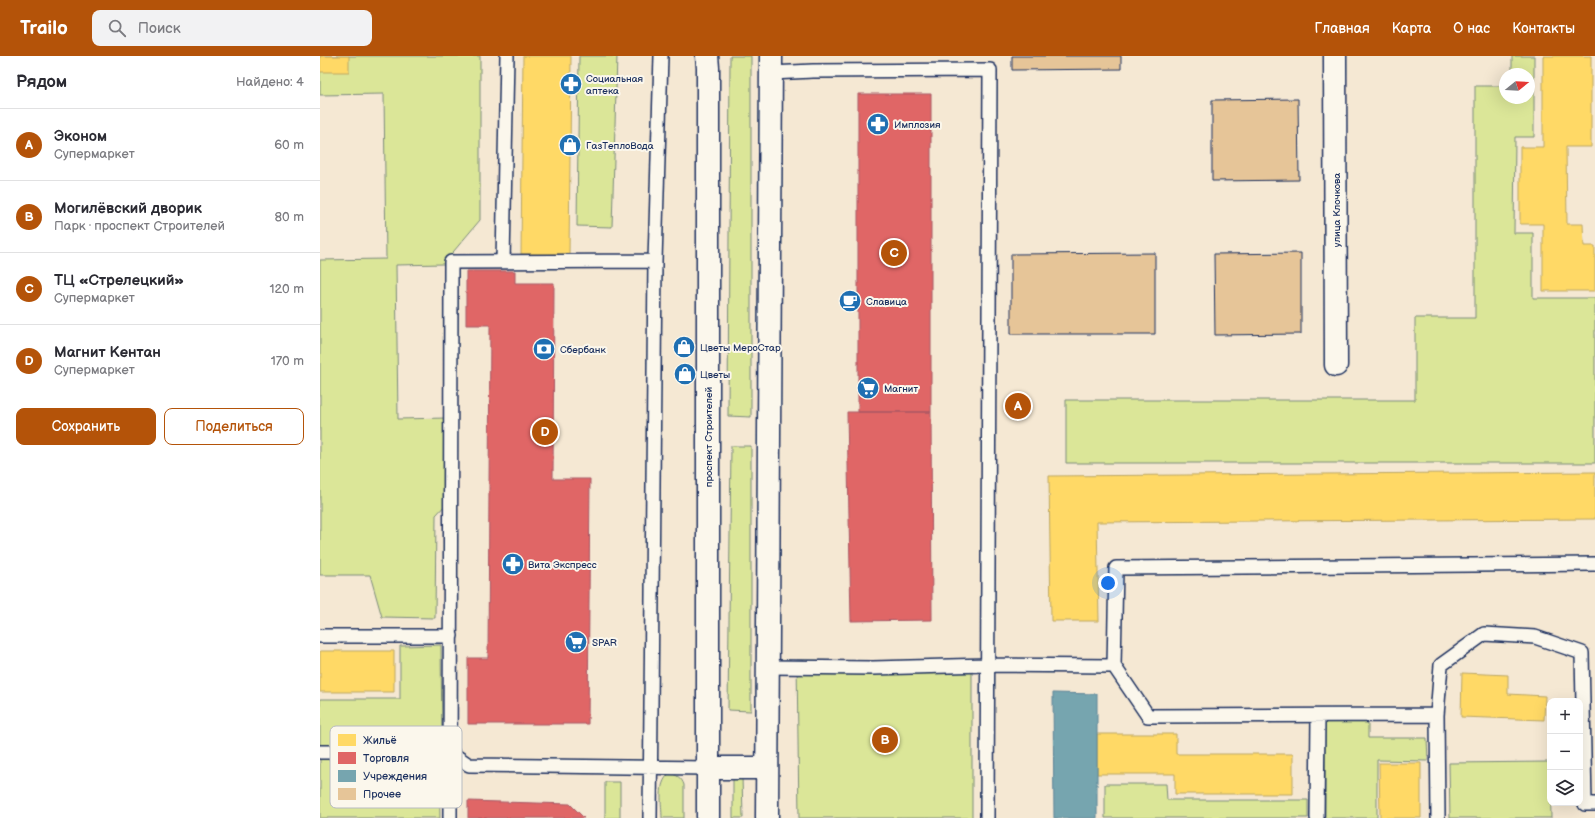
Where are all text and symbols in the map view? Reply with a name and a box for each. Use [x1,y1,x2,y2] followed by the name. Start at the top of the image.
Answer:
[92,10,372,46] search box
[20,17,68,40] text: Trailo
[106,17,128,39] icon: search
[138,19,181,38] text: Поиск
[1315,20,1370,37] text: Главная
[1392,20,1431,37] text: Карта
[1453,20,1490,37] text: О нас
[1512,20,1575,37] text: Контакты
[1499,68,1535,104] north arrow
[558,71,584,97] pharmacy icon: Социальная аптека
[16,72,67,92] text: Рядом
[586,73,644,97] place label: Социальная аптека
[236,74,304,90] text: Найдено: 4
[865,111,891,137] pharmacy icon: Имплозия
[894,119,941,131] place label: Имплозия
[54,127,107,146] text: Эконом
[557,132,583,158] shop icon: ГазТеплоВода
[25,137,33,153] text: A
[274,137,304,153] text: 60 m
[586,140,654,152] place label: ГазТеплоВода
[54,146,135,162] text: Супермаркет
[1331,173,1343,247] street label: улица Клочкова
[54,199,202,218] text: Могилёвский дворик
[24,209,34,225] text: B
[275,209,304,225] text: 80 m
[54,218,225,234] text: Парк · проспект Строителей
[881,238,907,268] pin: C
[54,271,184,290] text: ТЦ «Стрелецкий»
[24,281,34,297] text: C
[269,281,304,297] text: 120 m
[837,288,863,314] cafe icon: Славица
[54,290,135,306] text: Супермаркет
[866,296,907,308] place label: Славица
[671,334,697,360] shop icon: Цветы МероСтар
[531,336,557,362] bank icon: Сбербанк
[700,342,781,354] place label: Цветы МероСтар
[54,343,161,362] text: Магнит Кентан
[560,344,607,356] place label: Сбербанк
[24,353,34,369] text: D
[271,353,304,369] text: 170 m
[672,361,698,387] shop icon: Цветы
[54,362,135,378] text: Супермаркет
[700,369,730,381] place label: Цветы
[855,375,881,401] supermarket icon: Магнит
[884,383,918,395] place label: Магнит
[703,386,715,487] street label: проспект Строителей
[1005,391,1031,421] pin: A
[16,408,156,445] button: Сохранить
[164,408,304,445] button: Поделиться
[532,417,558,447] pin: D
[500,551,526,577] pharmacy icon: Вита Экспресс
[528,559,597,571] place label: Вита Экспресс
[1098,573,1118,593] your location
[563,629,589,655] supermarket icon: SPAR
[592,637,617,649] place label: SPAR
[1547,698,1583,806] map controls
[1547,698,1583,734] button: +
[872,725,898,755] pin: B
[330,726,462,808] legend
[363,734,397,747] text: Жильё
[1547,734,1583,770] button: −
[363,752,409,765] text: Торговля
[363,770,427,783] text: Учреждения
[1547,770,1583,806] button: layers
[363,788,401,801] text: Прочее

